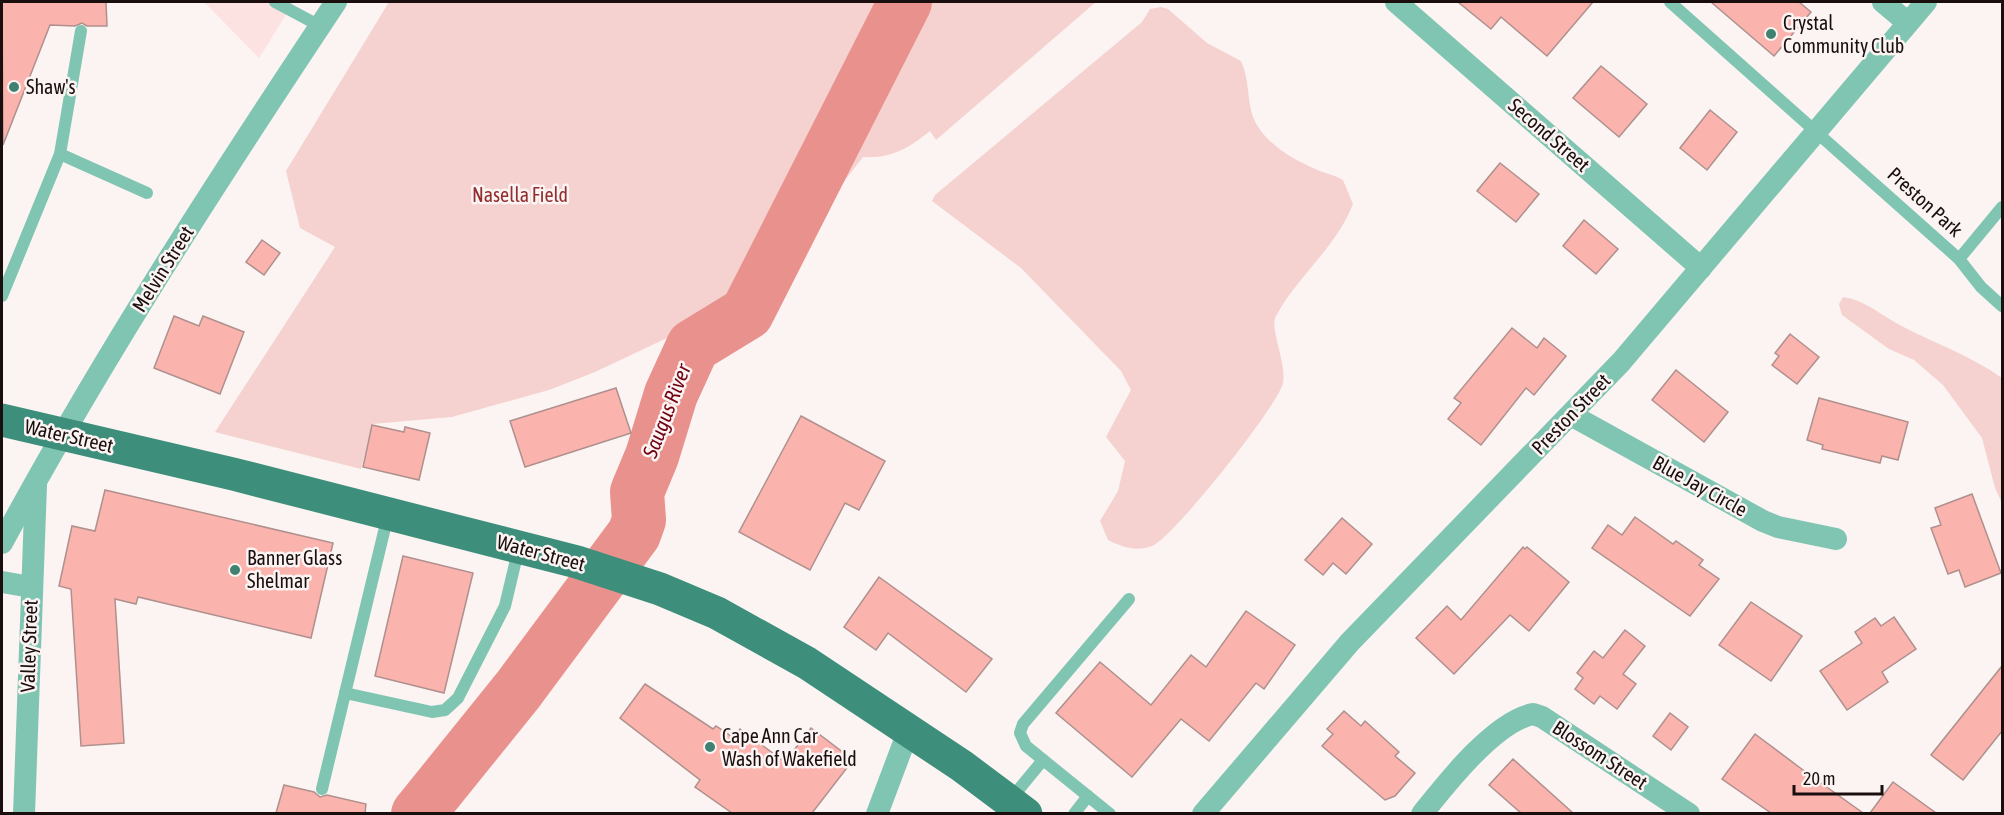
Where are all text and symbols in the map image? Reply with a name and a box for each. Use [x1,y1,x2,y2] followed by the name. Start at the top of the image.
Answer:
[1783,11,1904,57] place label: Crystal Community Club
[1764,27,1778,41] marker: Crystal Community Club
[26,75,76,98] place label: Shaw's
[7,80,21,94] marker: Shaw's
[1504,93,1595,176] street label: Second Street
[1883,162,1968,241] street label: Preston Park
[472,183,568,206] park label: Nasella Field
[127,221,198,316] street label: Melvin Street
[637,360,695,462] water label: Saugus River
[1527,368,1615,459] street label: Preston Street
[22,414,116,457] street label: Water Street
[1649,450,1751,521] street label: Blue Jay Circle
[495,530,588,575] street label: Water Street
[247,546,342,592] place label: Banner Glass Shelmar
[228,563,242,577] marker: Banner Glass Shelmar
[15,599,42,693] street label: Valley Street
[1548,715,1652,794] street label: Blossom Street
[722,724,857,770] place label: Cape Ann Car Wash of Wakefield
[703,740,717,754] marker: Cape Ann Car Wash of Wakefield
[1794,758,1882,796] scale bar
[1803,768,1835,789] text: 20 m

